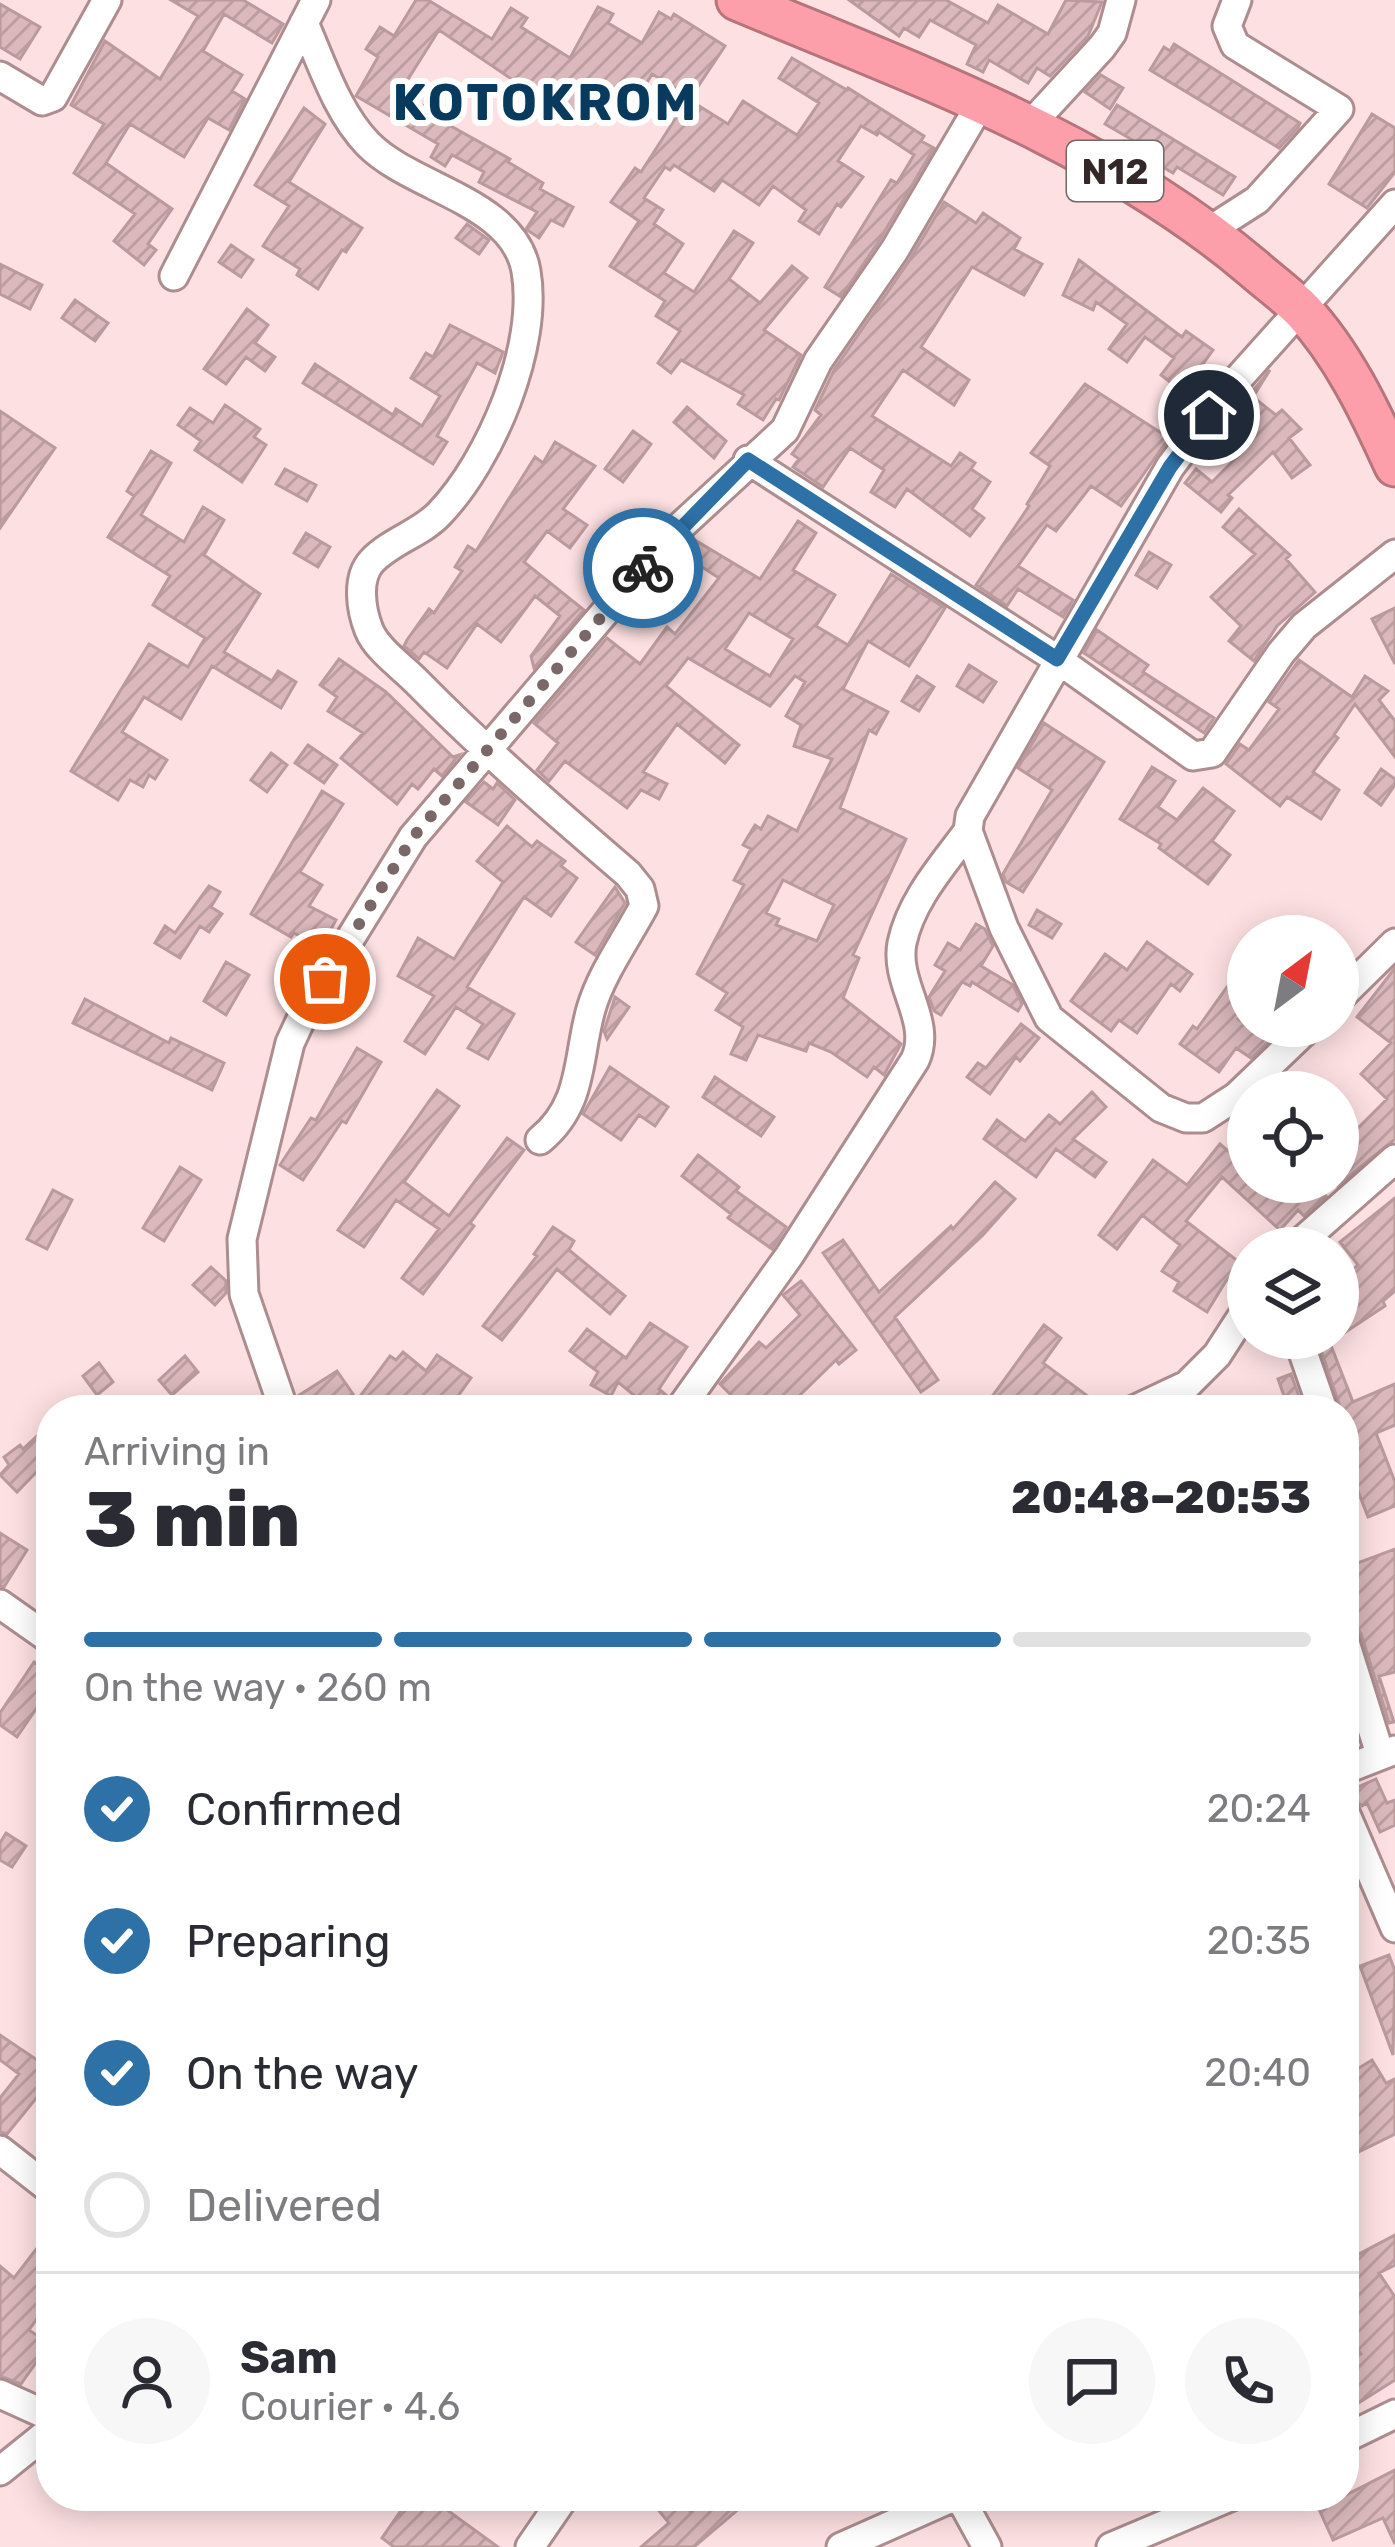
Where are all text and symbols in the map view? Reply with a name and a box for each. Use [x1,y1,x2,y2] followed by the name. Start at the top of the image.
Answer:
[392,72,700,133] district label: KOTOKROM
[1067,141,1163,201] road number: N12
[1158,364,1260,466] pin
[1176,382,1242,448] icon: home
[583,508,703,628] courier
[610,535,676,601] icon: bike
[1227,915,1359,1047] north arrow
[1227,915,1359,1359] map controls
[274,928,376,1030] pin
[292,946,358,1012] icon: bag
[1227,1071,1359,1203] button: locate
[1227,1227,1359,1359] button: layers
[84,1429,270,1475] text: Arriving in
[1011,1471,1311,1524] text: 20:48–20:53
[84,1473,300,1566] text: 3 min
[84,1665,432,1711] text: On the way · 260 m
[84,1776,150,1842] icon: check
[186,1783,403,1836] text: Confirmed
[1207,1786,1311,1832] text: 20:24
[84,1908,150,1974] icon: check
[186,1915,391,1968] text: Preparing
[1207,1918,1311,1964] text: 20:35
[84,2040,150,2106] icon: check
[186,2047,419,2100] text: On the way
[1204,2050,1311,2096] text: 20:40
[186,2179,382,2232] text: Delivered
[84,2318,210,2444] button: person
[1029,2318,1155,2444] button: chat
[1185,2318,1311,2444] button: phone
[240,2331,338,2384] text: Sam
[240,2384,460,2430] text: Courier · 4.6

